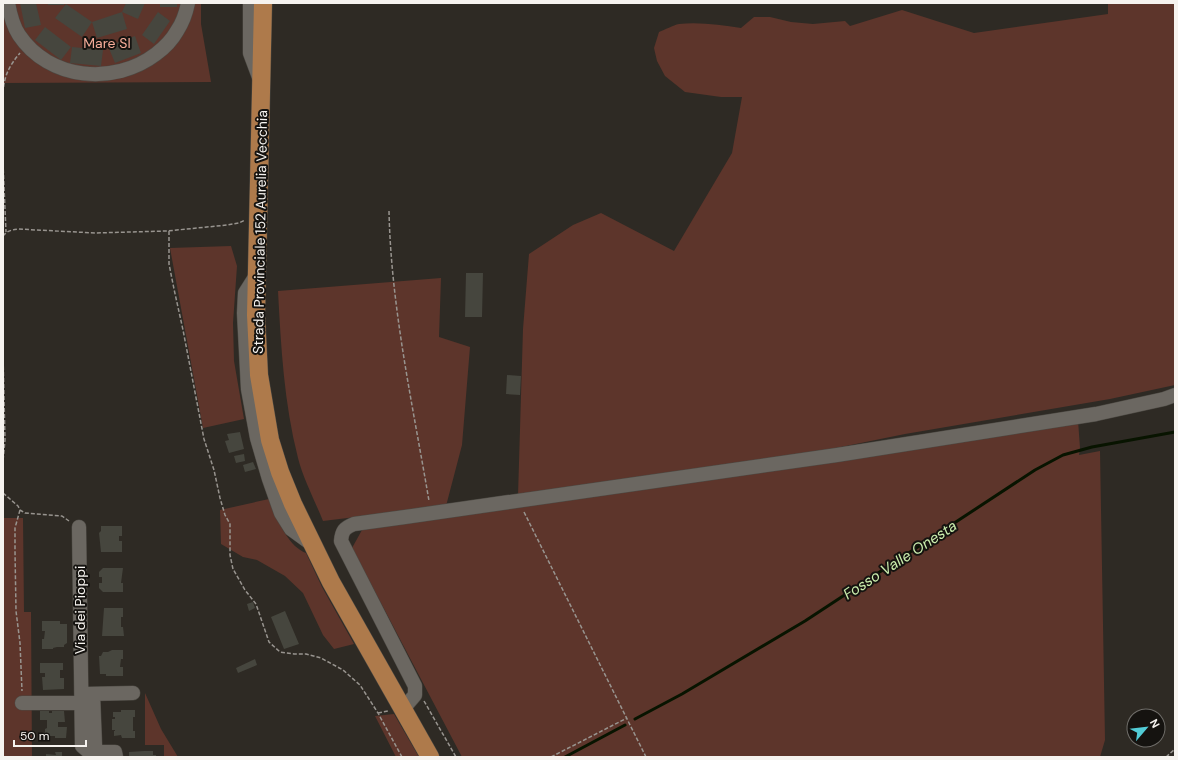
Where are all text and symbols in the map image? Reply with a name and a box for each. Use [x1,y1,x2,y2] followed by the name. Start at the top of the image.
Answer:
[83,34,131,52] park label: Mare SI
[249,110,271,354] street label: Strada Provinciale 152 Aurelia Vecchia
[839,516,961,604] water label: Fosso Valle Onesta
[71,566,89,654] street label: Via dei Pioppi
[1126,708,1166,748] north arrow
[1147,716,1163,730] text: N
[14,722,86,748] scale bar
[20,728,49,744] text: 50 m

